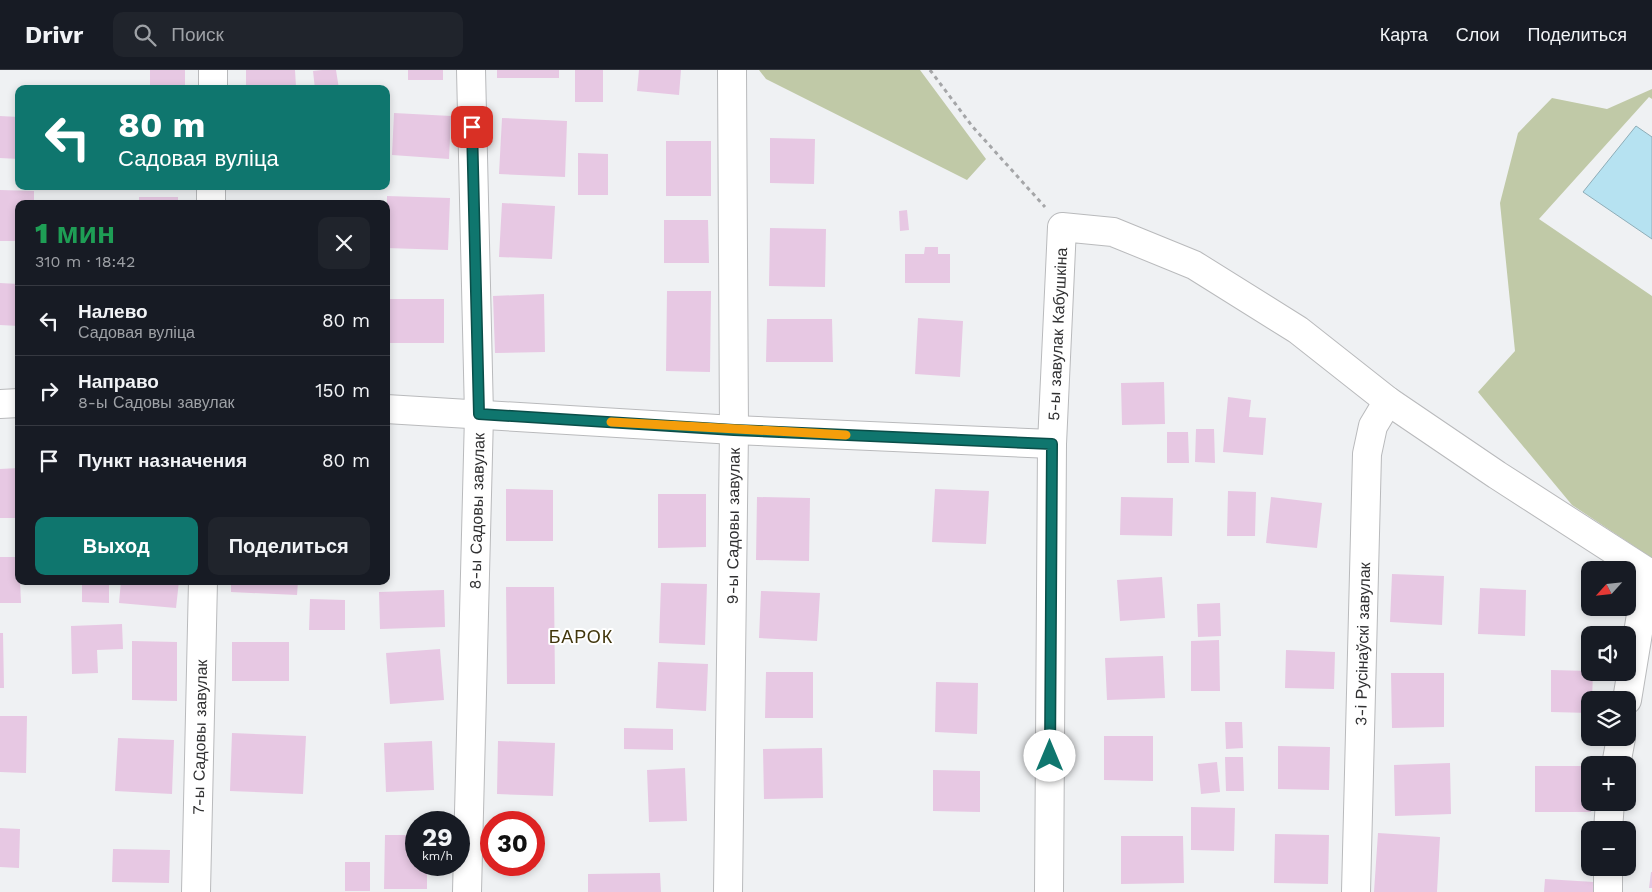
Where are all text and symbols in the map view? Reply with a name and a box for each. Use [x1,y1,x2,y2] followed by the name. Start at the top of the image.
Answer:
[113,12,463,57] search box
[25,21,83,49] text: Drivr
[131,21,159,49] icon: search
[171,23,224,46] text: Поиск
[1380,24,1428,45] text: Карта
[1456,24,1500,45] text: Слои
[1528,24,1627,45] text: Поделиться
[118,104,205,146] text: 80 m
[35,105,100,170] icon: left
[451,106,493,148] pin
[458,113,486,141] icon: arrive
[118,146,279,171] text: Садовая вуліца
[35,215,115,250] text: 1 мин
[318,217,370,269] button: close
[1044,247,1071,421] street label: 5-ы завулак Кабушкіна
[35,252,135,271] text: 310 m · 18:42
[78,300,148,323] text: Налево
[35,307,63,335] icon: left
[322,309,370,332] text: 80 m
[78,323,195,342] text: Садовая вуліца
[78,370,159,393] text: Направо
[35,377,63,405] icon: right
[315,379,370,402] text: 150 m
[78,393,235,412] text: 8-ы Садовы завулак
[465,432,488,590] street label: 8-ы Садовы завулак
[35,447,63,475] icon: arrive
[722,447,743,604] street label: 9-ы Садовы завулак
[78,449,247,472] text: Пункт назначения
[322,449,370,472] text: 80 m
[35,517,198,575] button: Выход
[208,517,370,575] button: Поделиться
[1351,561,1374,726] street label: 3-і Русінаўскі завулак
[1581,561,1636,616] north arrow
[1581,561,1636,876] map controls
[549,626,613,647] district label: БАРОК
[1581,626,1636,681] button: sound
[188,658,211,815] street label: 7-ы Садовы завулак
[1581,691,1636,746] button: layers
[1023,729,1075,781] position arrow
[1581,756,1636,811] button: +
[480,811,545,876] speed limit sign: 30
[1581,821,1636,876] button: −
[422,823,453,852] text: 29
[422,849,453,863] text: km/h

